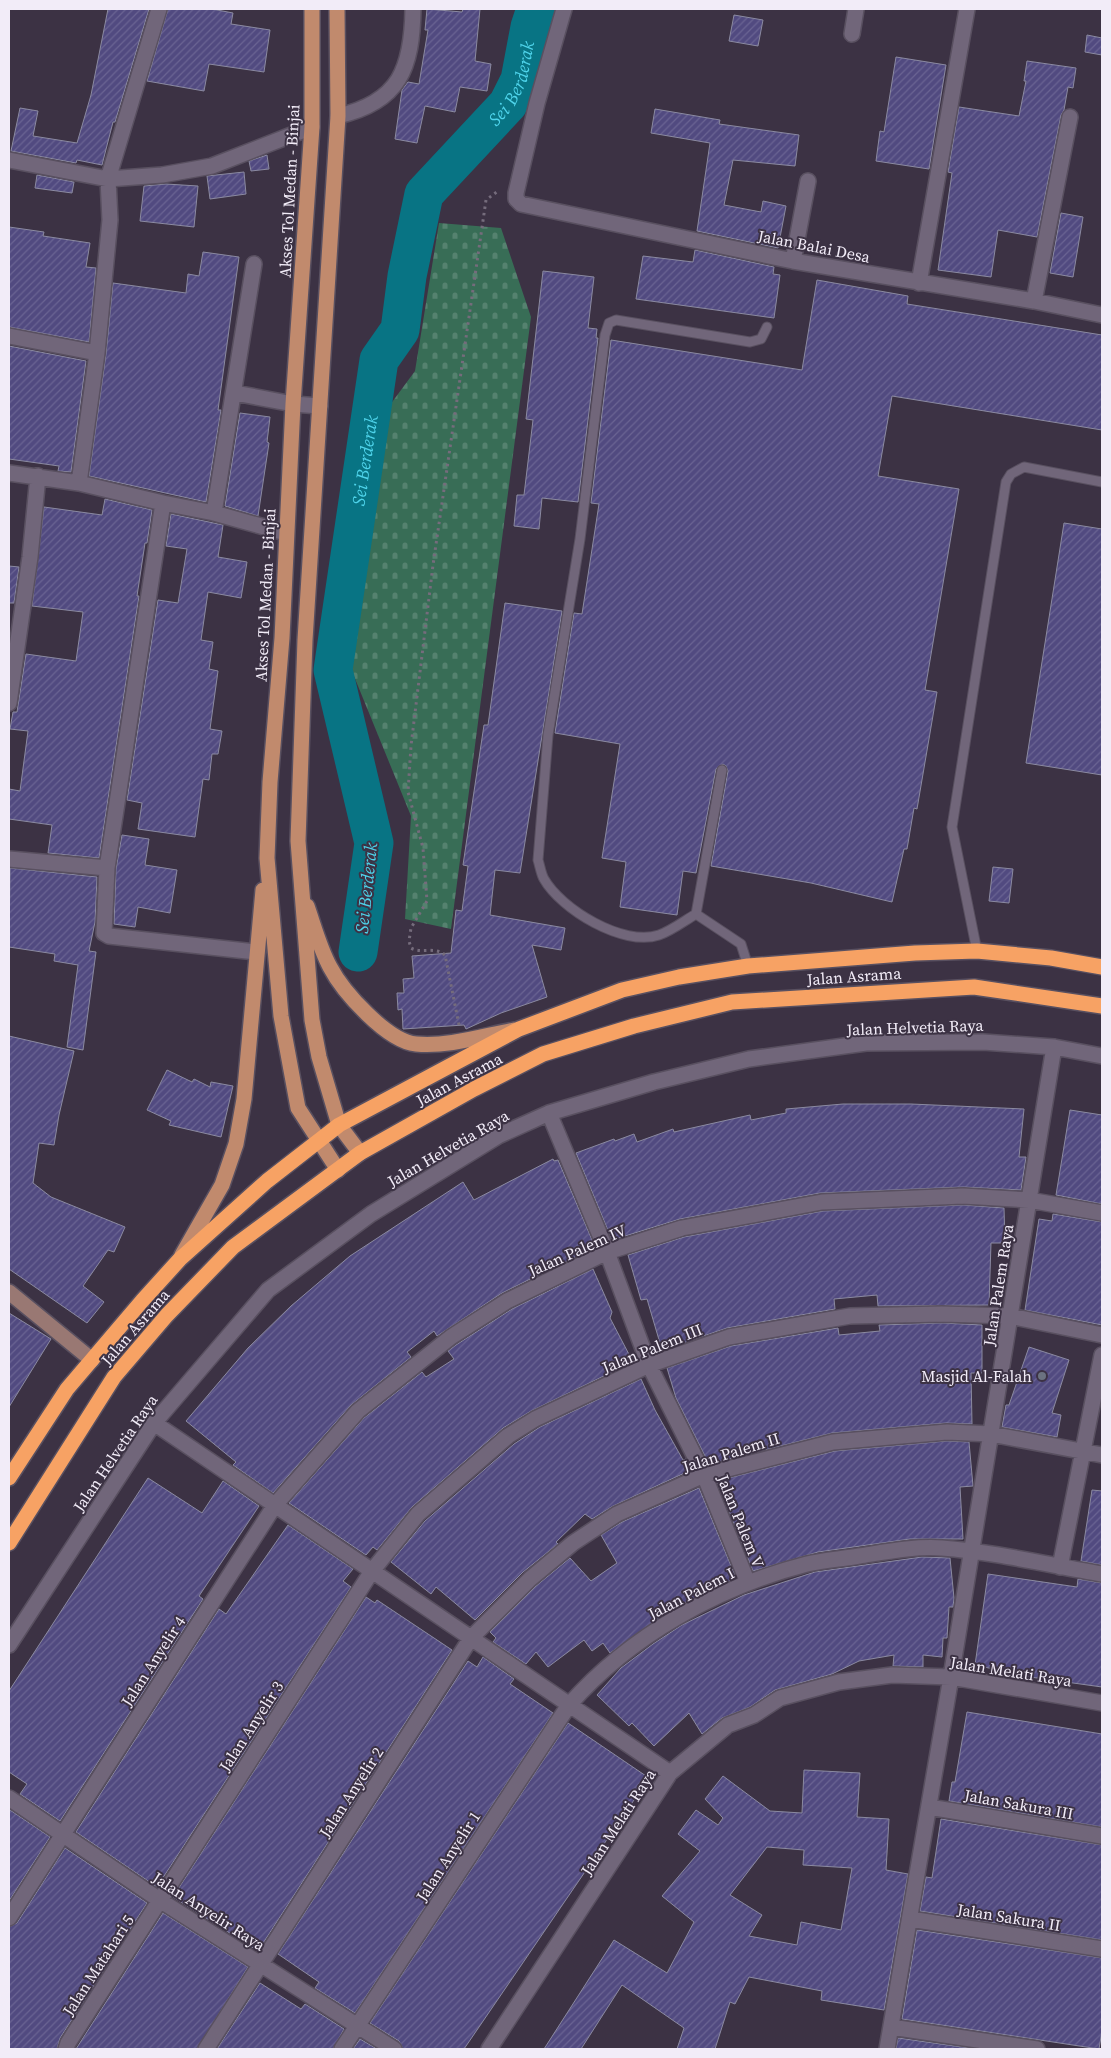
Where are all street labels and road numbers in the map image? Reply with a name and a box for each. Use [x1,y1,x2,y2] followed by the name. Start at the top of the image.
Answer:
[273,104,305,278] street label: Akses Tol Medan - Binjai
[755,224,873,268] street label: Jalan Balai Desa
[249,508,281,682] street label: Akses Tol Medan - Binjai
[805,962,903,990] street label: Jalan Asrama
[845,1014,985,1040] street label: Jalan Helvetia Raya
[411,1047,507,1111] street label: Jalan Asrama
[382,1104,514,1192] street label: Jalan Helvetia Raya
[524,1218,630,1282] street label: Jalan Palem IV
[977,1222,1019,1348] street label: Jalan Palem Raya
[95,1283,175,1371] street label: Jalan Asrama
[598,1318,705,1378] street label: Jalan Palem III
[67,1389,163,1517] street label: Jalan Helvetia Raya
[679,1427,782,1477] street label: Jalan Palem II
[712,1470,770,1571] street label: Jalan Palem V
[643,1562,738,1625] street label: Jalan Palem I
[115,1612,190,1711] street label: Jalan Anyelir 4
[948,1650,1074,1692] street label: Jalan Melati Raya
[213,1677,288,1776] street label: Jalan Anyelir 3
[313,1743,388,1842] street label: Jalan Anyelir 2
[575,1764,661,1880] street label: Jalan Melati Raya
[962,1783,1075,1824] street label: Jalan Sakura III
[410,1807,485,1906] street label: Jalan Anyelir 1
[148,1866,270,1956] street label: Jalan Anyelir Raya
[955,1898,1062,1936] street label: Jalan Sakura II
[57,1910,139,2021] street label: Jalan Matahari 5

